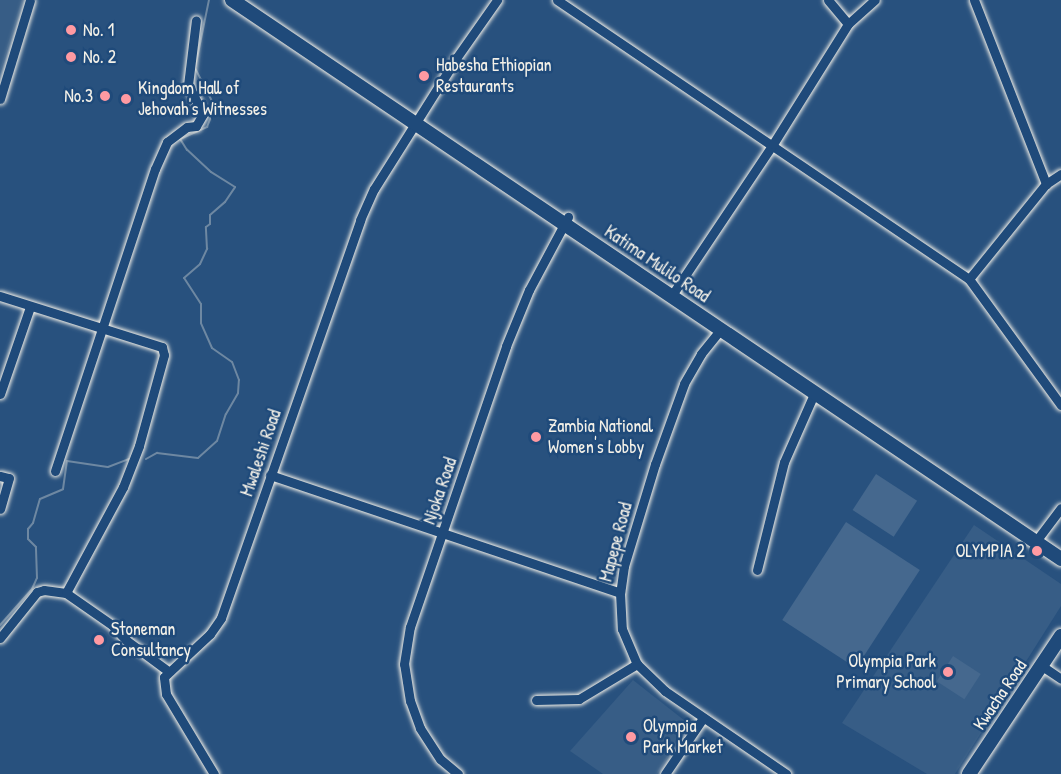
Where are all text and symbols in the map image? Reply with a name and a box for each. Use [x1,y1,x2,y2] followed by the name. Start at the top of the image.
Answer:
[83,19,114,41] place label: No. 1
[64,23,78,37] marker: No. 1
[83,46,116,68] place label: No. 2
[64,50,78,64] marker: No. 2
[436,55,552,98] place label: Habesha Ethiopian Restaurants
[417,69,431,83] marker: Habesha Ethiopian Restaurants
[138,78,267,121] place label: Kingdom Hall of Jehovah's Witnesses
[64,85,93,107] place label: No.3
[98,89,112,103] marker: No.3
[119,92,133,106] marker: Kingdom Hall of Jehovah's Witnesses
[600,221,714,307] street label: Katima Mulilo Road
[236,407,286,499] street label: Mwaleshi Road
[548,416,653,458] place label: Zambia National Women's Lobby
[529,430,543,444] marker: Zambia National Women's Lobby
[419,455,461,527] street label: Njoka Road
[595,500,637,584] street label: Mapepe Road
[955,540,1025,562] place label: OLYMPIA 2
[1030,544,1044,558] marker: OLYMPIA 2
[111,619,191,662] place label: Stoneman Consultancy
[92,633,106,647] marker: Stoneman Consultancy
[836,651,936,694] place label: Olympia Park Primary School
[969,656,1031,734] street label: Kwacha Road
[941,665,955,679] marker: Olympia Park Primary School
[643,716,723,758] place label: Olympia Park Market
[624,730,638,744] marker: Olympia Park Market

